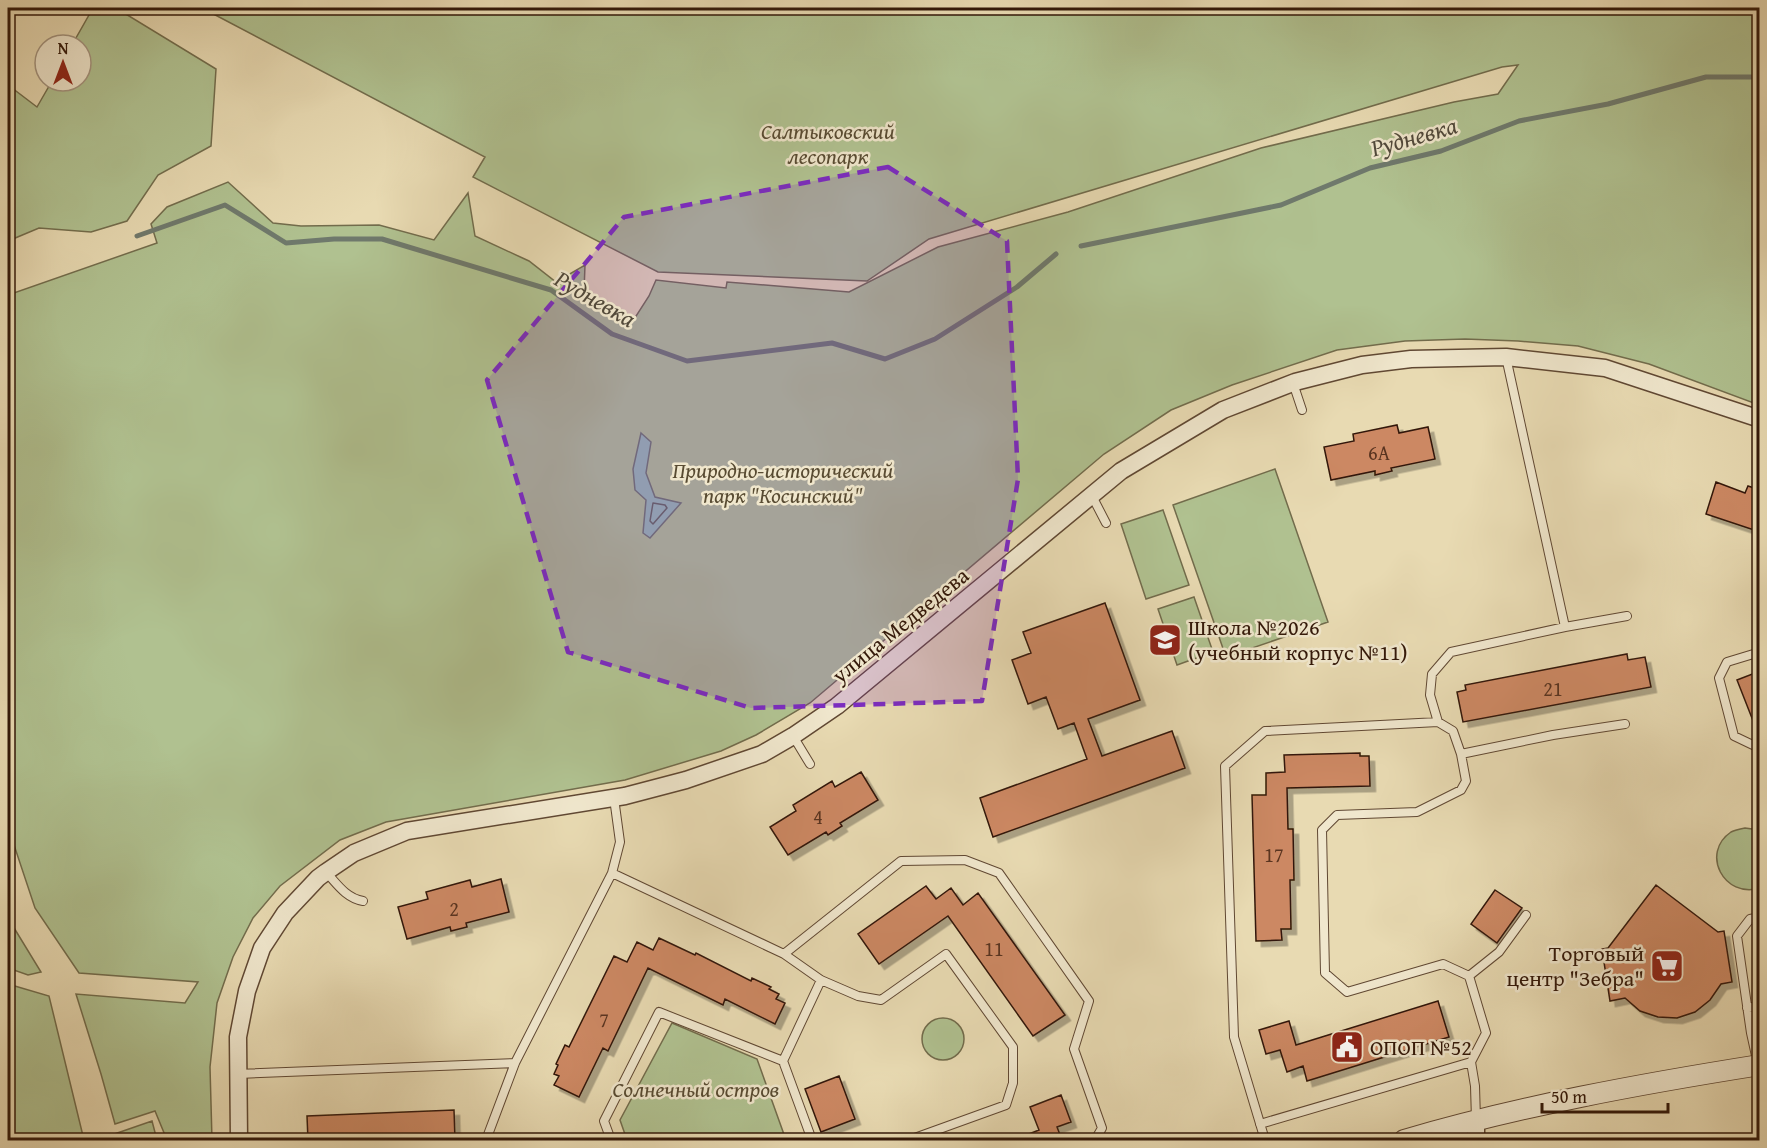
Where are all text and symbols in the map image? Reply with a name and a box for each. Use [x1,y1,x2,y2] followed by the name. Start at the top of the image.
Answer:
[33,33,93,93] north arrow
[58,36,69,60] text: N
[1366,108,1461,166] water label: Рудневка
[761,115,895,172] park label: Салтыковский лесопарк
[547,261,642,336] water label: Рудневка
[1368,438,1390,467] house number: 6А
[673,454,893,511] park label: Природно-исторический парк "Косинский"
[824,559,976,691] street label: улица Медведева
[1188,611,1408,668] place label: Школа №2026 (учебный корпус №11)
[1147,622,1183,658] school or university icon: Школа №2026 (учебный корпус №11)
[1543,674,1563,703] house number: 21
[813,802,823,831] house number: 4
[1264,840,1284,869] house number: 17
[449,894,459,923] house number: 2
[984,934,1004,963] house number: 11
[1506,937,1644,994] place label: Торговый центр "Зебра"
[1649,948,1685,984] supermarket icon: Торговый центр "Зебра"
[599,1005,609,1034] house number: 7
[1329,1029,1365,1065] public building icon: ОПОП №52
[1370,1031,1472,1063] place label: ОПОП №52
[613,1073,779,1105] park label: Солнечный остров
[1542,1076,1668,1114] scale bar
[1551,1083,1587,1110] text: 50 m

